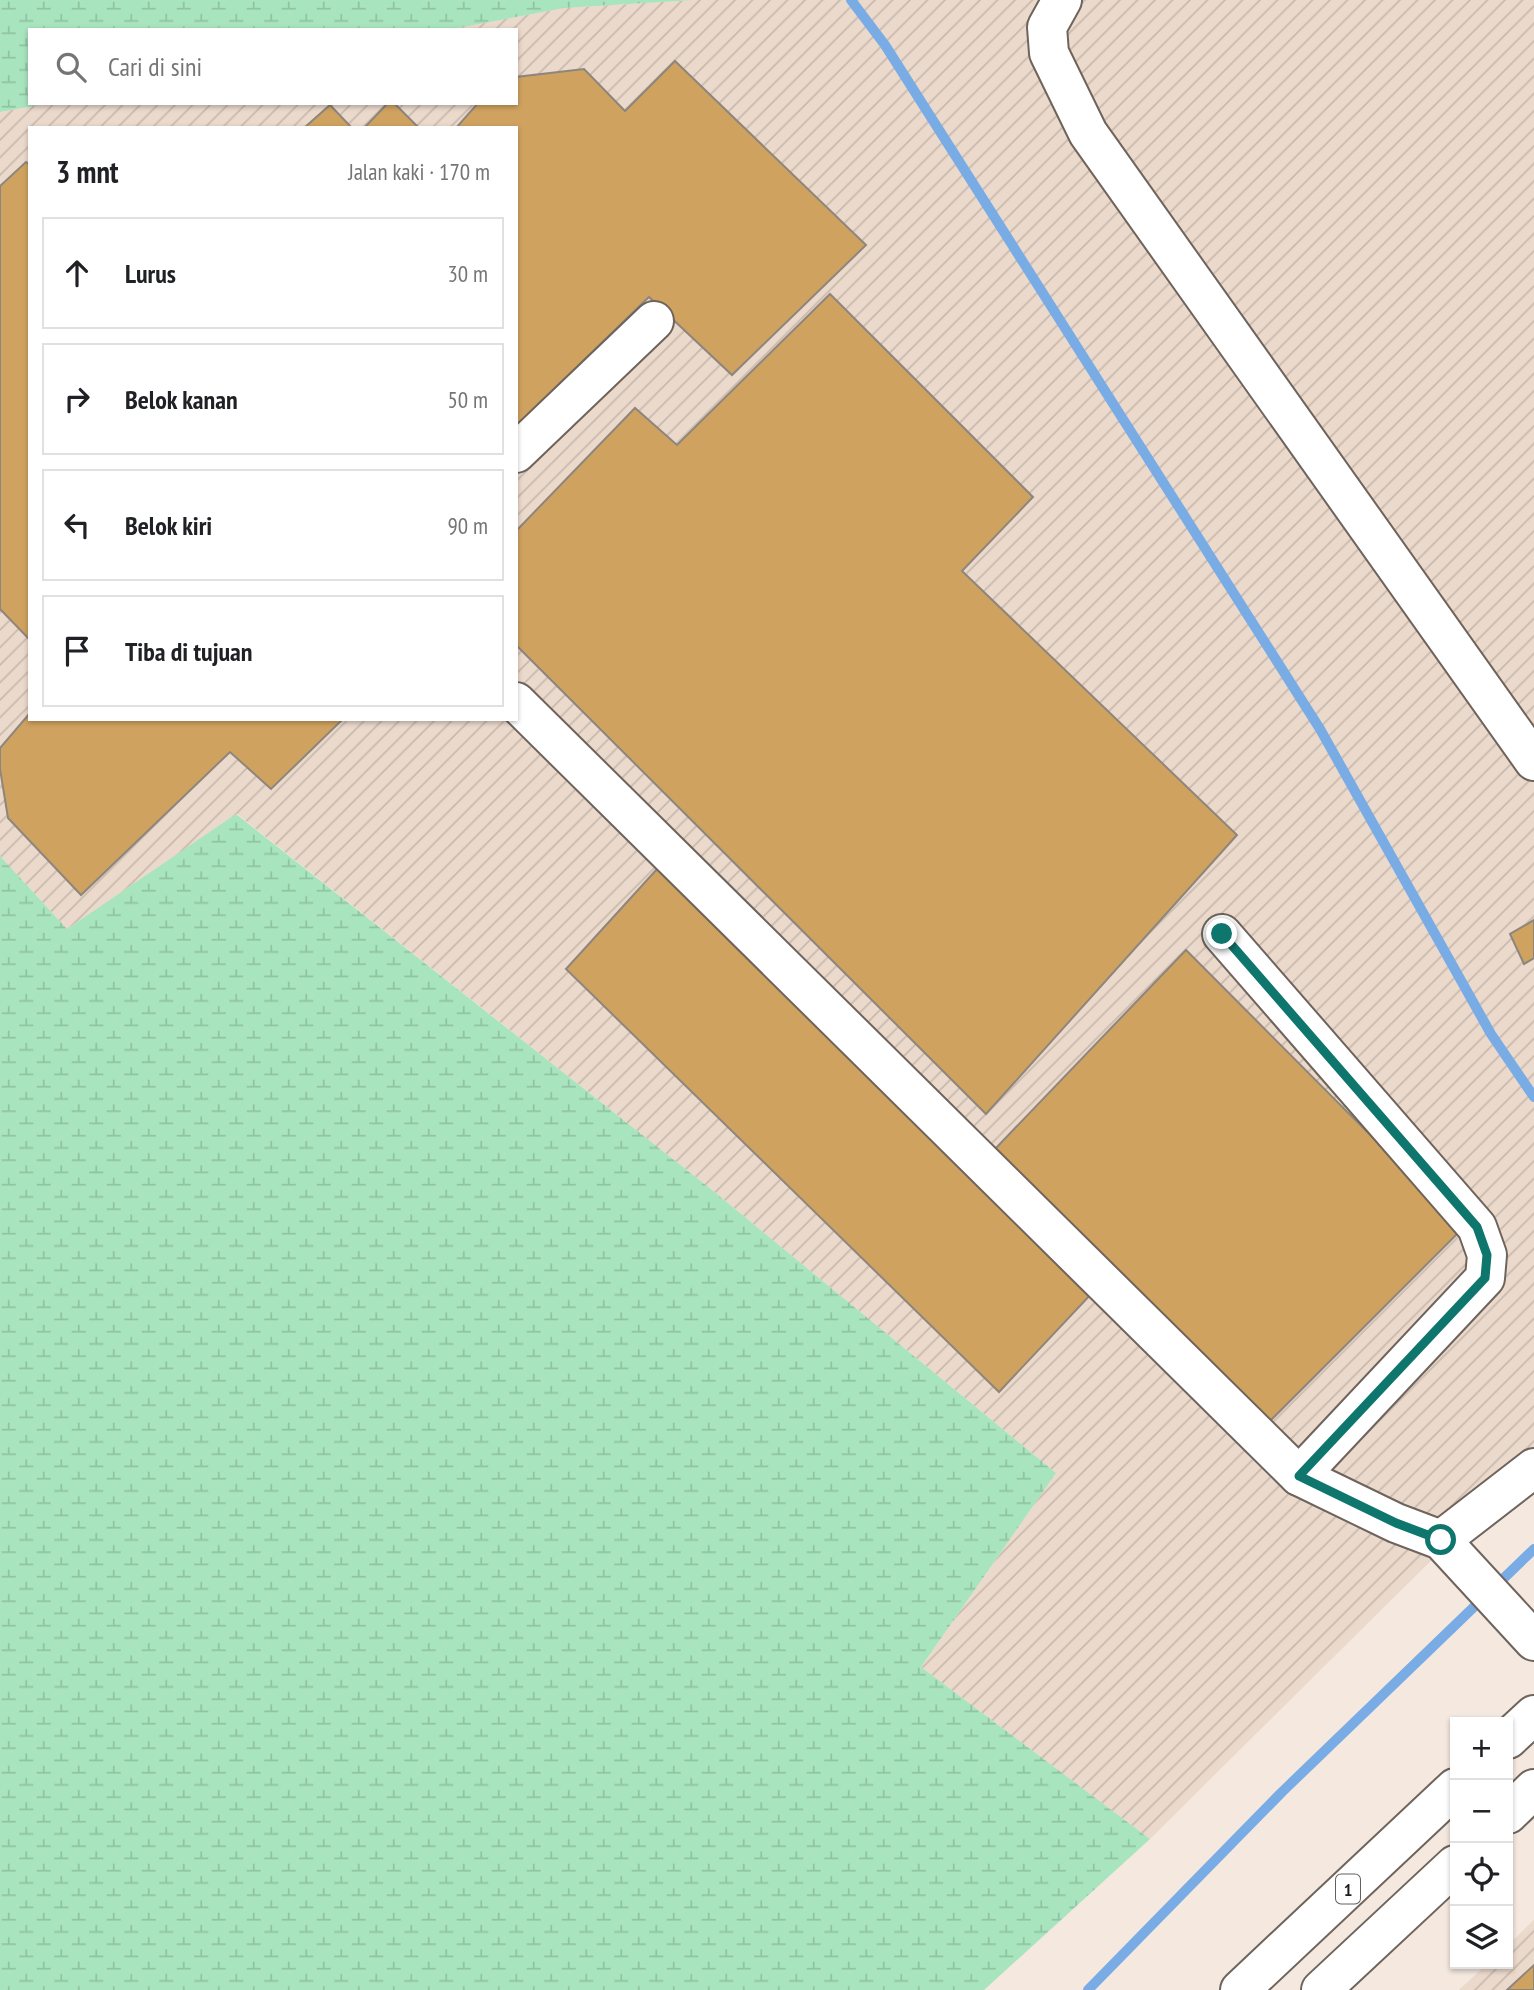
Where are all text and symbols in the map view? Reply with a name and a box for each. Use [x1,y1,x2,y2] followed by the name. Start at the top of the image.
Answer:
[28,28,518,105] search box
[52,48,90,86] icon: search
[108,50,202,83] text: Cari di sini
[56,152,119,191] text: 3 mnt
[348,157,490,186] text: Jalan kaki · 170 m
[58,254,96,292] icon: ahead
[125,257,176,290] text: Lurus
[447,259,488,288] text: 30 m
[58,380,96,418] icon: right
[125,383,238,416] text: Belok kanan
[447,385,488,414] text: 50 m
[58,506,96,544] icon: left
[125,509,212,542] text: Belok kiri
[447,511,488,540] text: 90 m
[58,632,96,670] icon: arrive
[125,635,253,668] text: Tiba di tujuan
[1206,918,1237,949] route end
[1425,1524,1456,1555] route start
[1450,1717,1513,1969] map controls
[1450,1717,1513,1780] button: +
[1450,1780,1513,1843] button: −
[1450,1843,1513,1906] button: locate
[1336,1874,1360,1903] road number: 1
[1450,1906,1513,1969] button: layers

